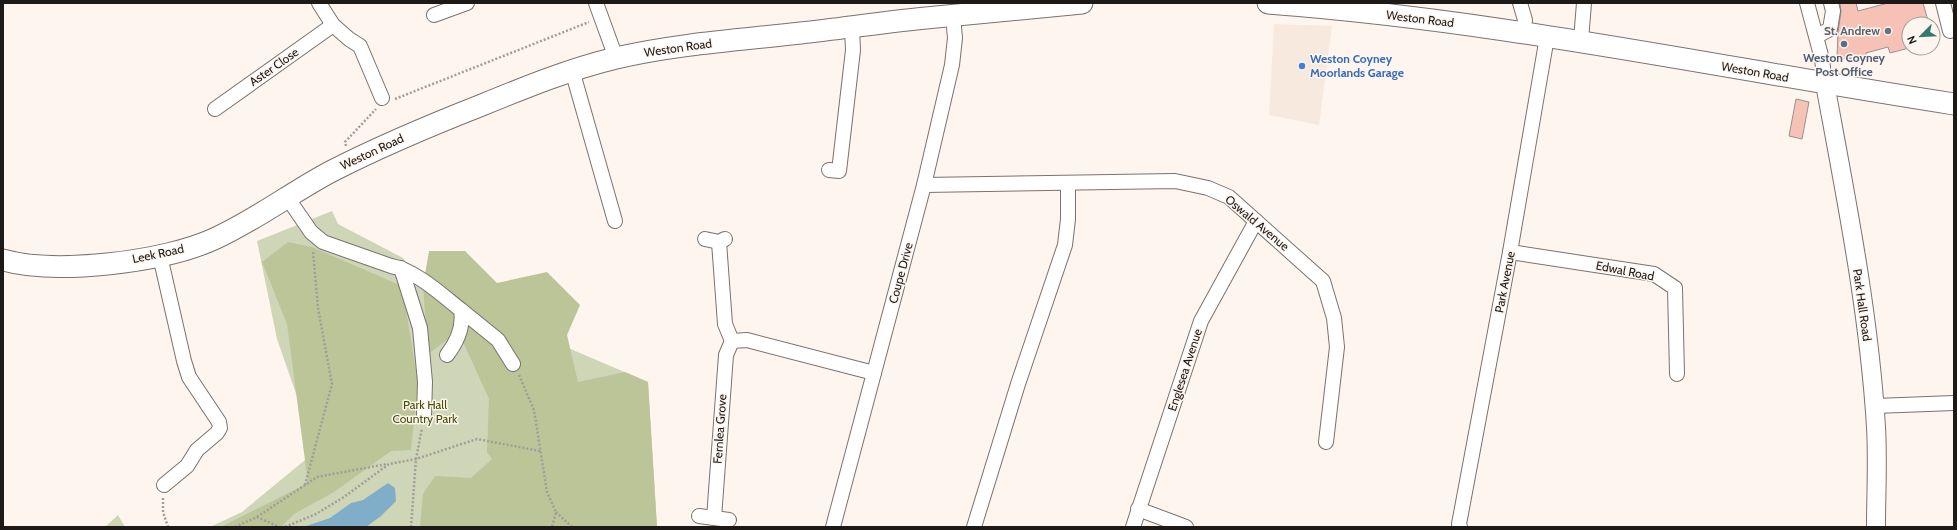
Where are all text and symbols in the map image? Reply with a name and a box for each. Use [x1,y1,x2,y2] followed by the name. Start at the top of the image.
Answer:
[1385,7,1455,30] street label: Weston Road
[1901,16,1941,56] north arrow
[1824,23,1880,38] place label: St. Andrew
[1883,26,1893,36] marker: St. Andrew
[1904,34,1920,46] text: N
[643,35,713,60] street label: Weston Road
[1839,39,1849,49] marker: Weston Coyney Post Office
[246,44,301,89] street label: Aster Close
[1803,50,1886,79] place label: Weston Coyney Post Office
[1310,51,1404,80] place label: Weston Coyney Moorlands Garage
[1720,58,1790,85] street label: Weston Road
[1297,61,1307,71] marker: Weston Coyney Moorlands Garage
[338,130,406,173] street label: Weston Road
[1222,192,1292,254] street label: Oswald Avenue
[131,241,185,266] street label: Leek Road
[885,241,916,305] street label: Coupe Drive
[1491,250,1518,314] street label: Park Avenue
[1595,258,1656,284] street label: Edwal Road
[1850,268,1875,342] street label: Park Hall Road
[1164,327,1205,413] street label: Englesea Avenue
[710,394,729,464] street label: Fernlea Grove
[393,397,458,426] park label: Park Hall Country Park

